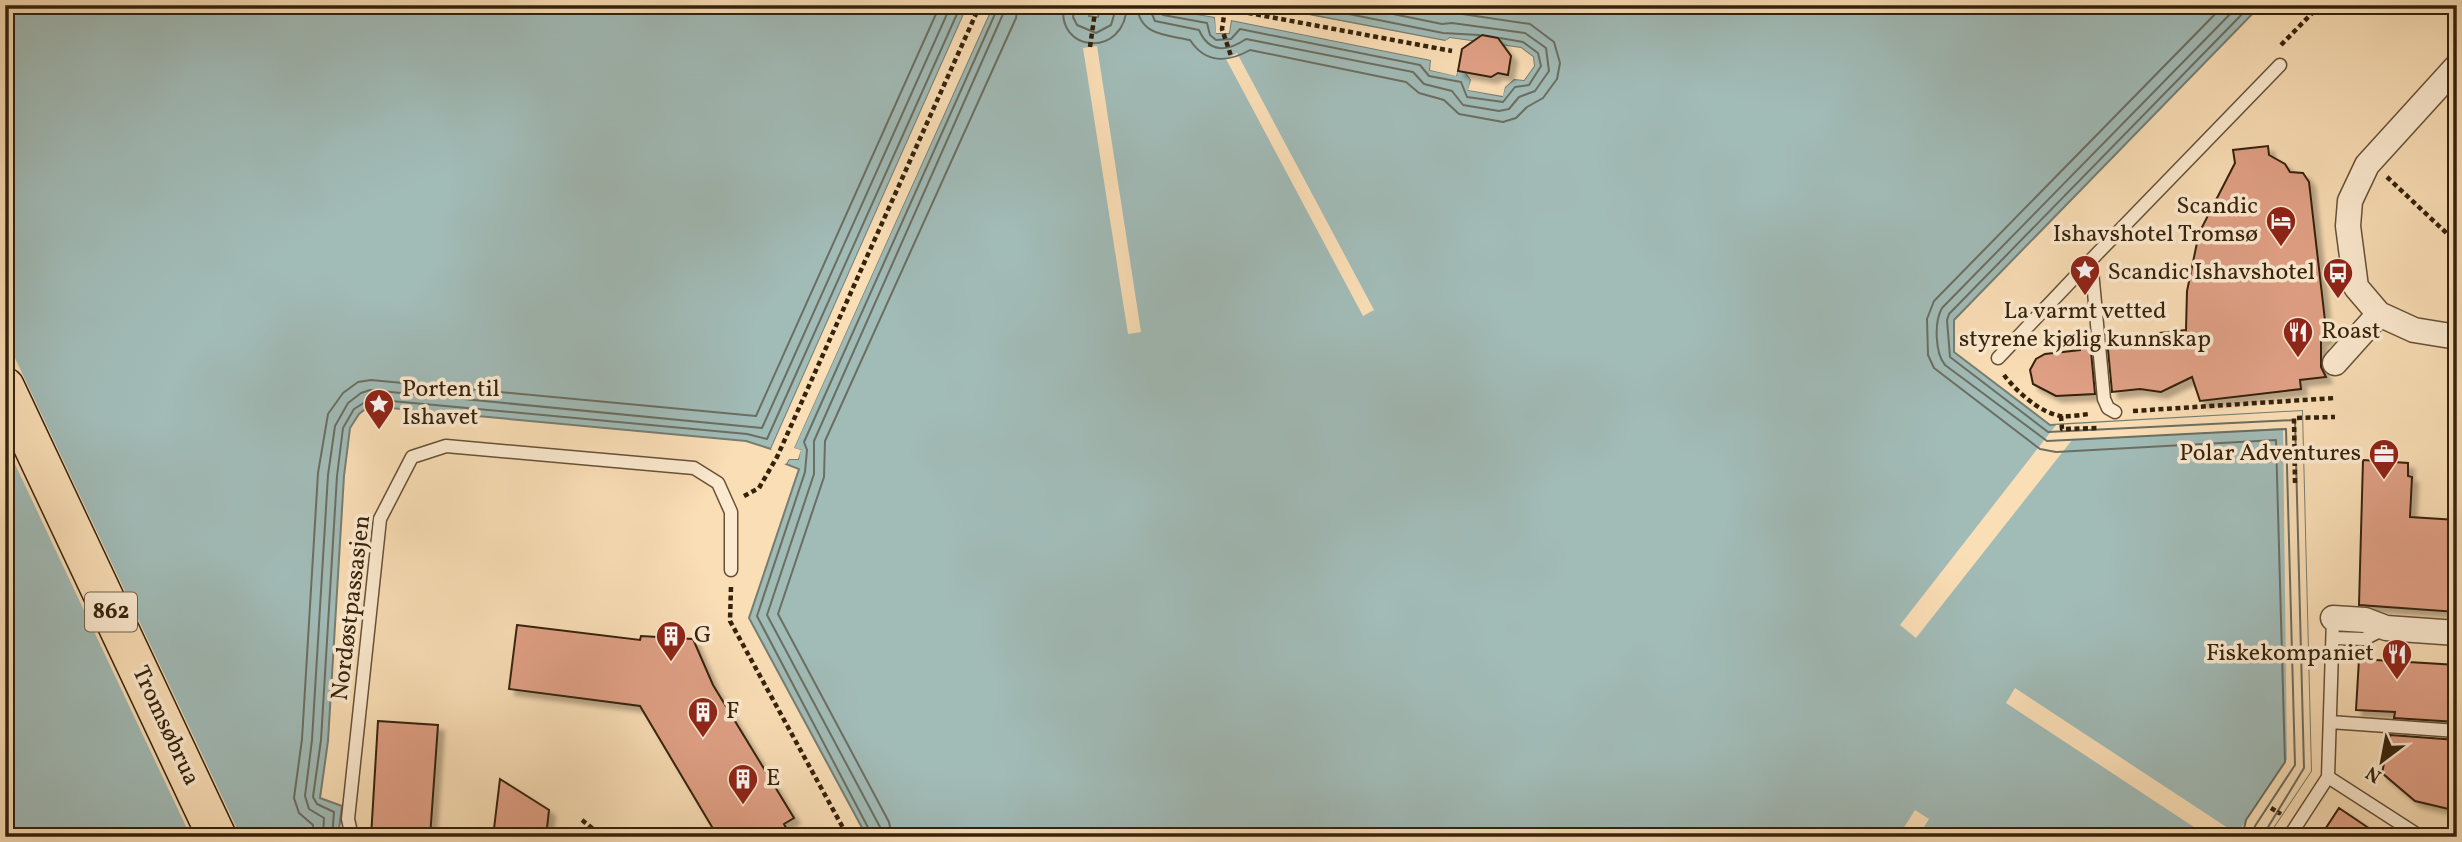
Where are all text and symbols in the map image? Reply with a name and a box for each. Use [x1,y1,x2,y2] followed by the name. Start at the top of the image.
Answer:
[2053,190,2258,252] place label: Scandic Ishavshotel Tromsø
[2264,204,2298,248] hotel icon: Scandic Ishavshotel Tromsø
[2068,253,2102,297] place icon: La varmt vetted styrene kjølig kunnskap
[2107,256,2315,290] place label: Scandic Ishavshotel
[2321,256,2355,300] bus stop icon: Scandic Ishavshotel
[1959,295,2211,357] place label: La varmt vetted styrene kjølig kunnskap
[2281,315,2315,359] restaurant icon: Roast
[2321,315,2380,349] place label: Roast
[402,373,500,435] place label: Porten til Ishavet
[362,387,396,431] place icon: Porten til Ishavet
[2179,437,2361,471] place label: Polar Adventures
[2367,437,2401,481] office icon: Polar Adventures
[324,513,380,703] street label: Nordøstpassasjen
[85,592,137,632] road number: 862
[654,619,688,663] building icon: G
[694,619,712,653] place label: G
[2206,637,2374,671] place label: Fiskekompaniet
[2380,637,2414,681] restaurant icon: Fiskekompaniet
[122,661,208,791] street label: Tromsøbrua
[686,695,720,739] building icon: F
[726,695,739,729] place label: F
[2346,726,2416,796] north arrow
[2361,759,2387,788] text: N
[726,762,760,806] building icon: E
[766,762,780,796] place label: E

